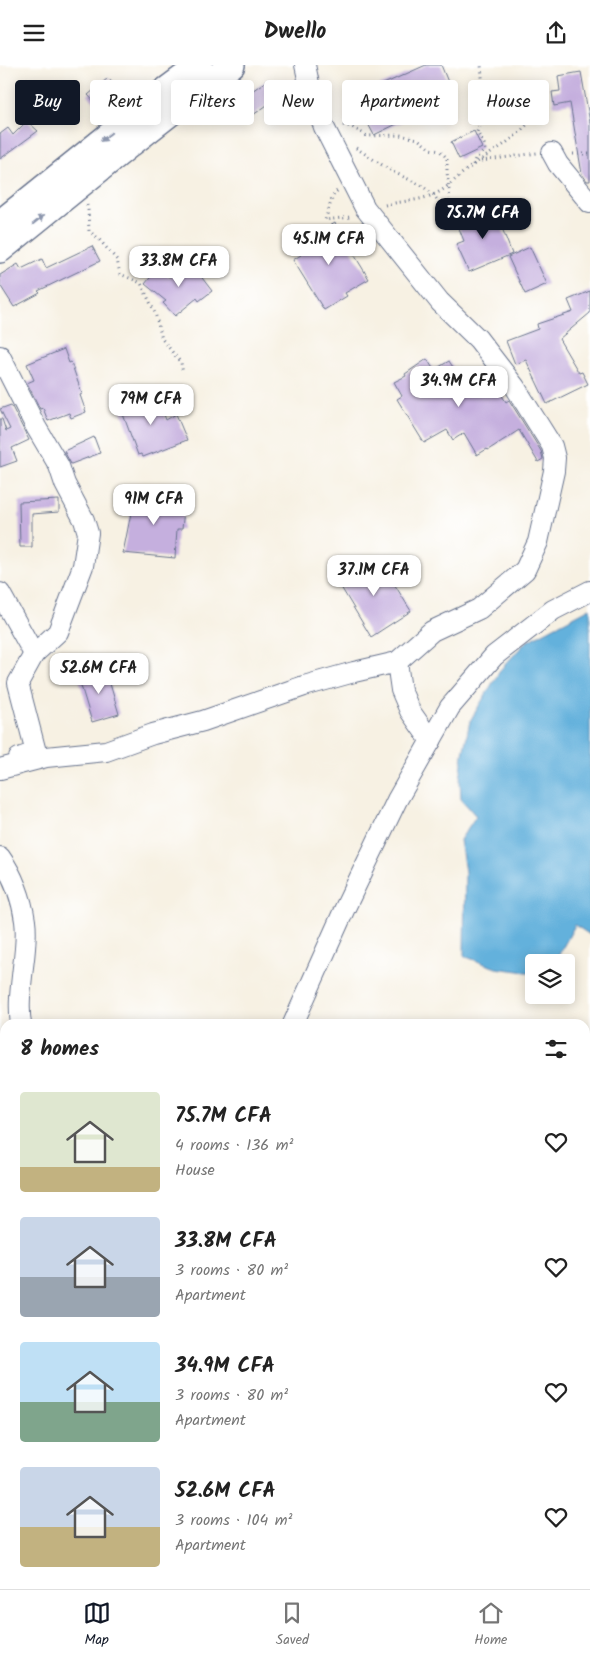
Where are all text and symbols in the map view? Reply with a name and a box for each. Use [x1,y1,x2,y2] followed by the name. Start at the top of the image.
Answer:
[264,15,326,50] text: Dwello
[20,19,48,47] icon: menu
[542,19,570,47] icon: share
[15,80,80,125] chip: Buy
[90,80,161,125] chip: Rent
[171,80,254,125] chip: Filters
[264,80,332,125] chip: New
[342,80,458,125] chip: Apartment
[468,80,549,125] chip: House
[100,132,113,143] one-way arrow
[426,197,540,240] pin: 75.7M CFA
[446,201,520,226] text: 75.7M CFA
[31,214,44,225] one-way arrow
[272,223,386,266] pin: 45.1M CFA
[293,227,365,252] text: 45.1M CFA
[122,245,236,288] pin: 33.8M CFA
[140,249,218,274] text: 33.8M CFA
[402,365,516,408] pin: 34.9M CFA
[421,369,497,394] text: 34.9M CFA
[105,383,197,426] pin: 79M CFA
[120,387,182,412] text: 79M CFA
[108,483,200,526] pin: 91M CFA
[124,487,184,512] text: 91M CFA
[317,555,431,597] pin: 37.1M CFA
[338,558,410,583] text: 37.1M CFA
[42,653,156,695] pin: 52.6M CFA
[61,656,137,681] text: 52.6M CFA
[525,954,575,1004] map controls
[525,954,575,1004] button: layers
[20,1033,99,1066] text: 8 homes
[542,1035,570,1063] icon: filters
[175,1100,272,1133] text: 75.7M CFA
[60,1112,120,1172] icon: home
[542,1128,570,1156] icon: heart
[175,1133,293,1158] text: 4 rooms · 136 m²
[175,1158,215,1183] text: House
[175,1225,277,1258] text: 33.8M CFA
[60,1237,120,1297] icon: home
[542,1253,570,1281] icon: heart
[175,1258,288,1283] text: 3 rooms · 80 m²
[175,1283,246,1308] text: Apartment
[175,1350,275,1383] text: 34.9M CFA
[60,1362,120,1422] icon: home
[542,1378,570,1406] icon: heart
[175,1383,288,1408] text: 3 rooms · 80 m²
[175,1408,246,1433] text: Apartment
[175,1475,276,1508] text: 52.6M CFA
[60,1487,120,1547] icon: home
[542,1503,570,1531] icon: heart
[175,1508,292,1533] text: 3 rooms · 104 m²
[175,1533,246,1558] text: Apartment
[83,1599,111,1651] tab: Map
[276,1599,309,1651] tab: Saved
[474,1599,507,1651] tab: Home

